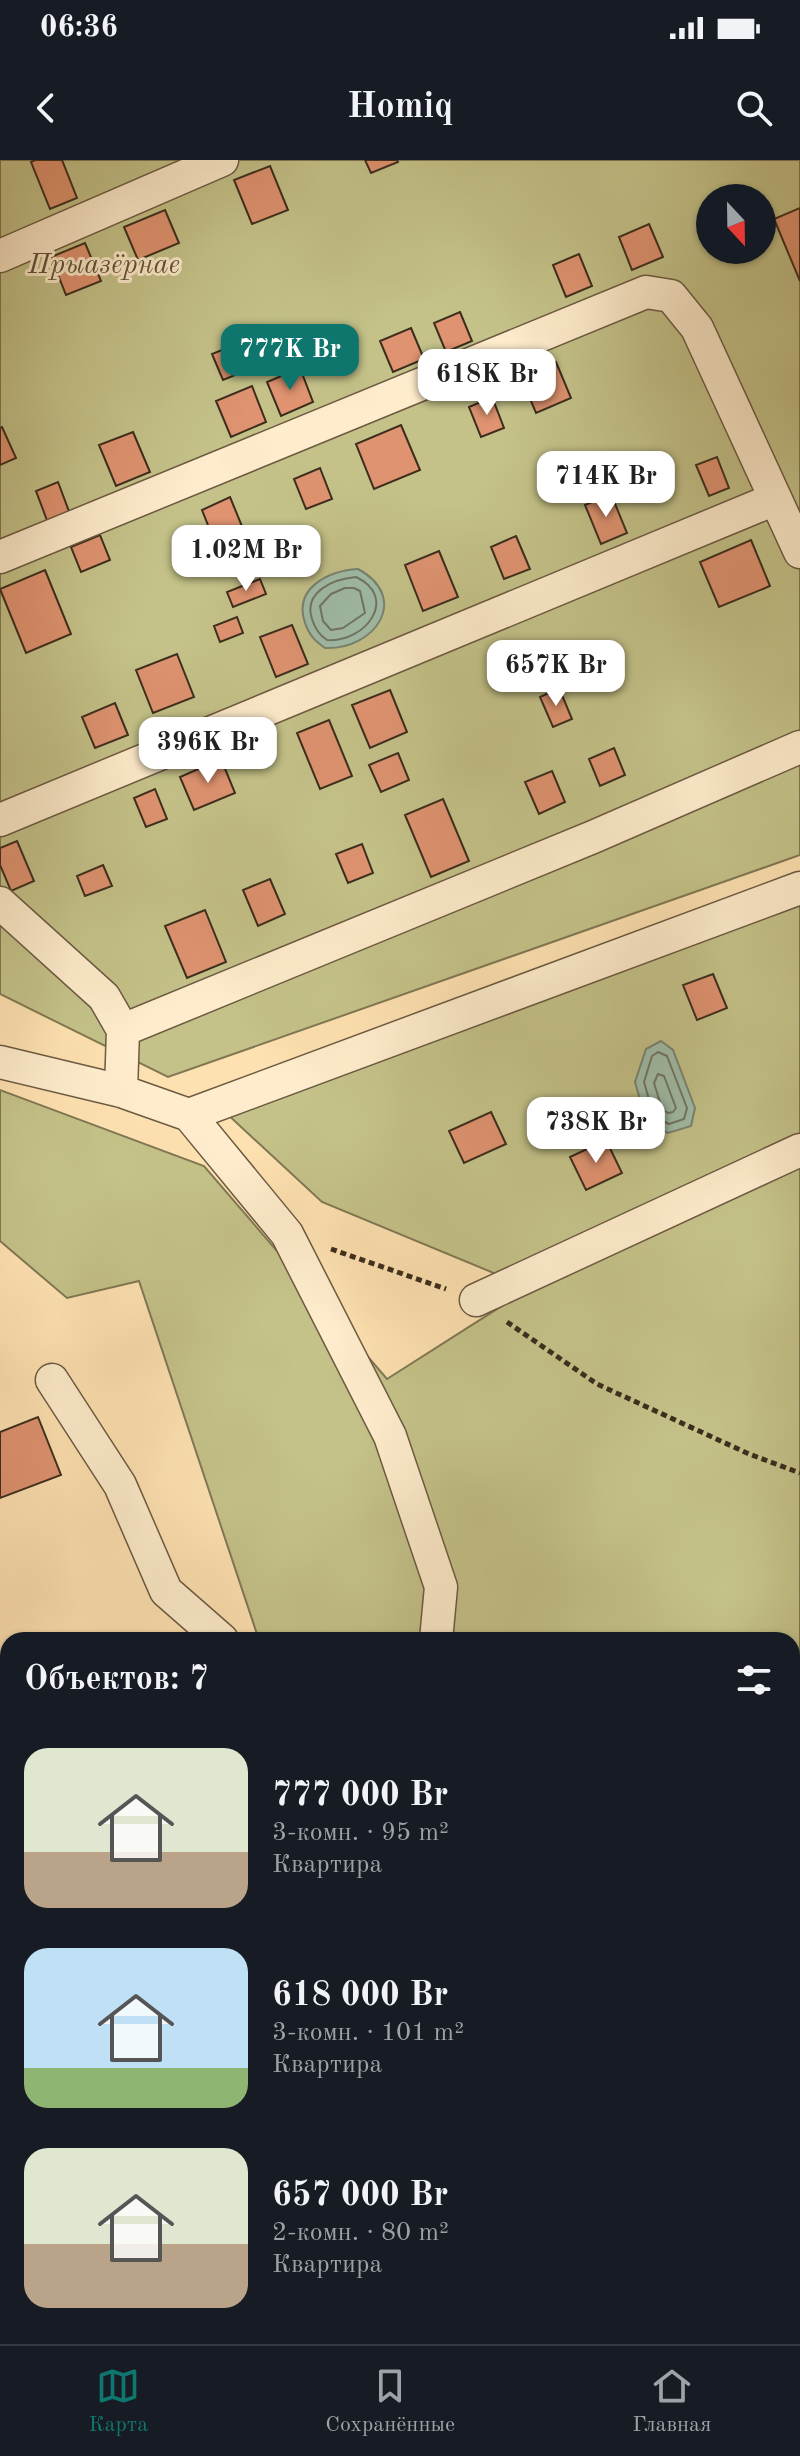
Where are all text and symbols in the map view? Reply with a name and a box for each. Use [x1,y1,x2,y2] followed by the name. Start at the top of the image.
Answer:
[40,13,118,43] text: 06:36
[24,86,68,130] icon: back
[732,86,776,130] icon: search
[347,90,453,126] text: Homiq
[696,184,776,264] north arrow
[696,184,776,264] map controls
[27,252,180,280] park label: Прыазёрнае
[216,324,364,392] pin: 777K Br
[239,337,341,363] text: 777K Br
[413,349,561,417] pin: 618K Br
[436,362,538,388] text: 618K Br
[532,451,680,519] pin: 714K Br
[555,464,657,490] text: 714K Br
[163,525,329,593] pin: 1.02M Br
[190,538,302,564] text: 1.02M Br
[482,640,630,708] pin: 657K Br
[505,653,607,679] text: 657K Br
[134,717,282,785] pin: 396K Br
[157,730,259,756] text: 396K Br
[522,1097,670,1165] pin: 738K Br
[545,1110,647,1136] text: 738K Br
[732,1658,776,1702] icon: filters
[24,1663,209,1697] text: Объектов: 7
[272,1779,448,1813] text: 777 000 Br
[88,1780,184,1876] icon: home
[272,1820,449,1846] text: 3-комн. · 95 m²
[272,1852,382,1878] text: Квартира
[272,1979,448,2013] text: 618 000 Br
[88,1980,184,2076] icon: home
[272,2020,464,2046] text: 3-комн. · 101 m²
[272,2052,382,2078] text: Квартира
[272,2179,448,2213] text: 657 000 Br
[88,2180,184,2276] icon: home
[272,2220,449,2246] text: 2-комн. · 80 m²
[272,2252,382,2278] text: Квартира
[89,2364,148,2439] tab: Карта
[325,2364,455,2439] tab: Сохранённые
[632,2364,711,2439] tab: Главная

